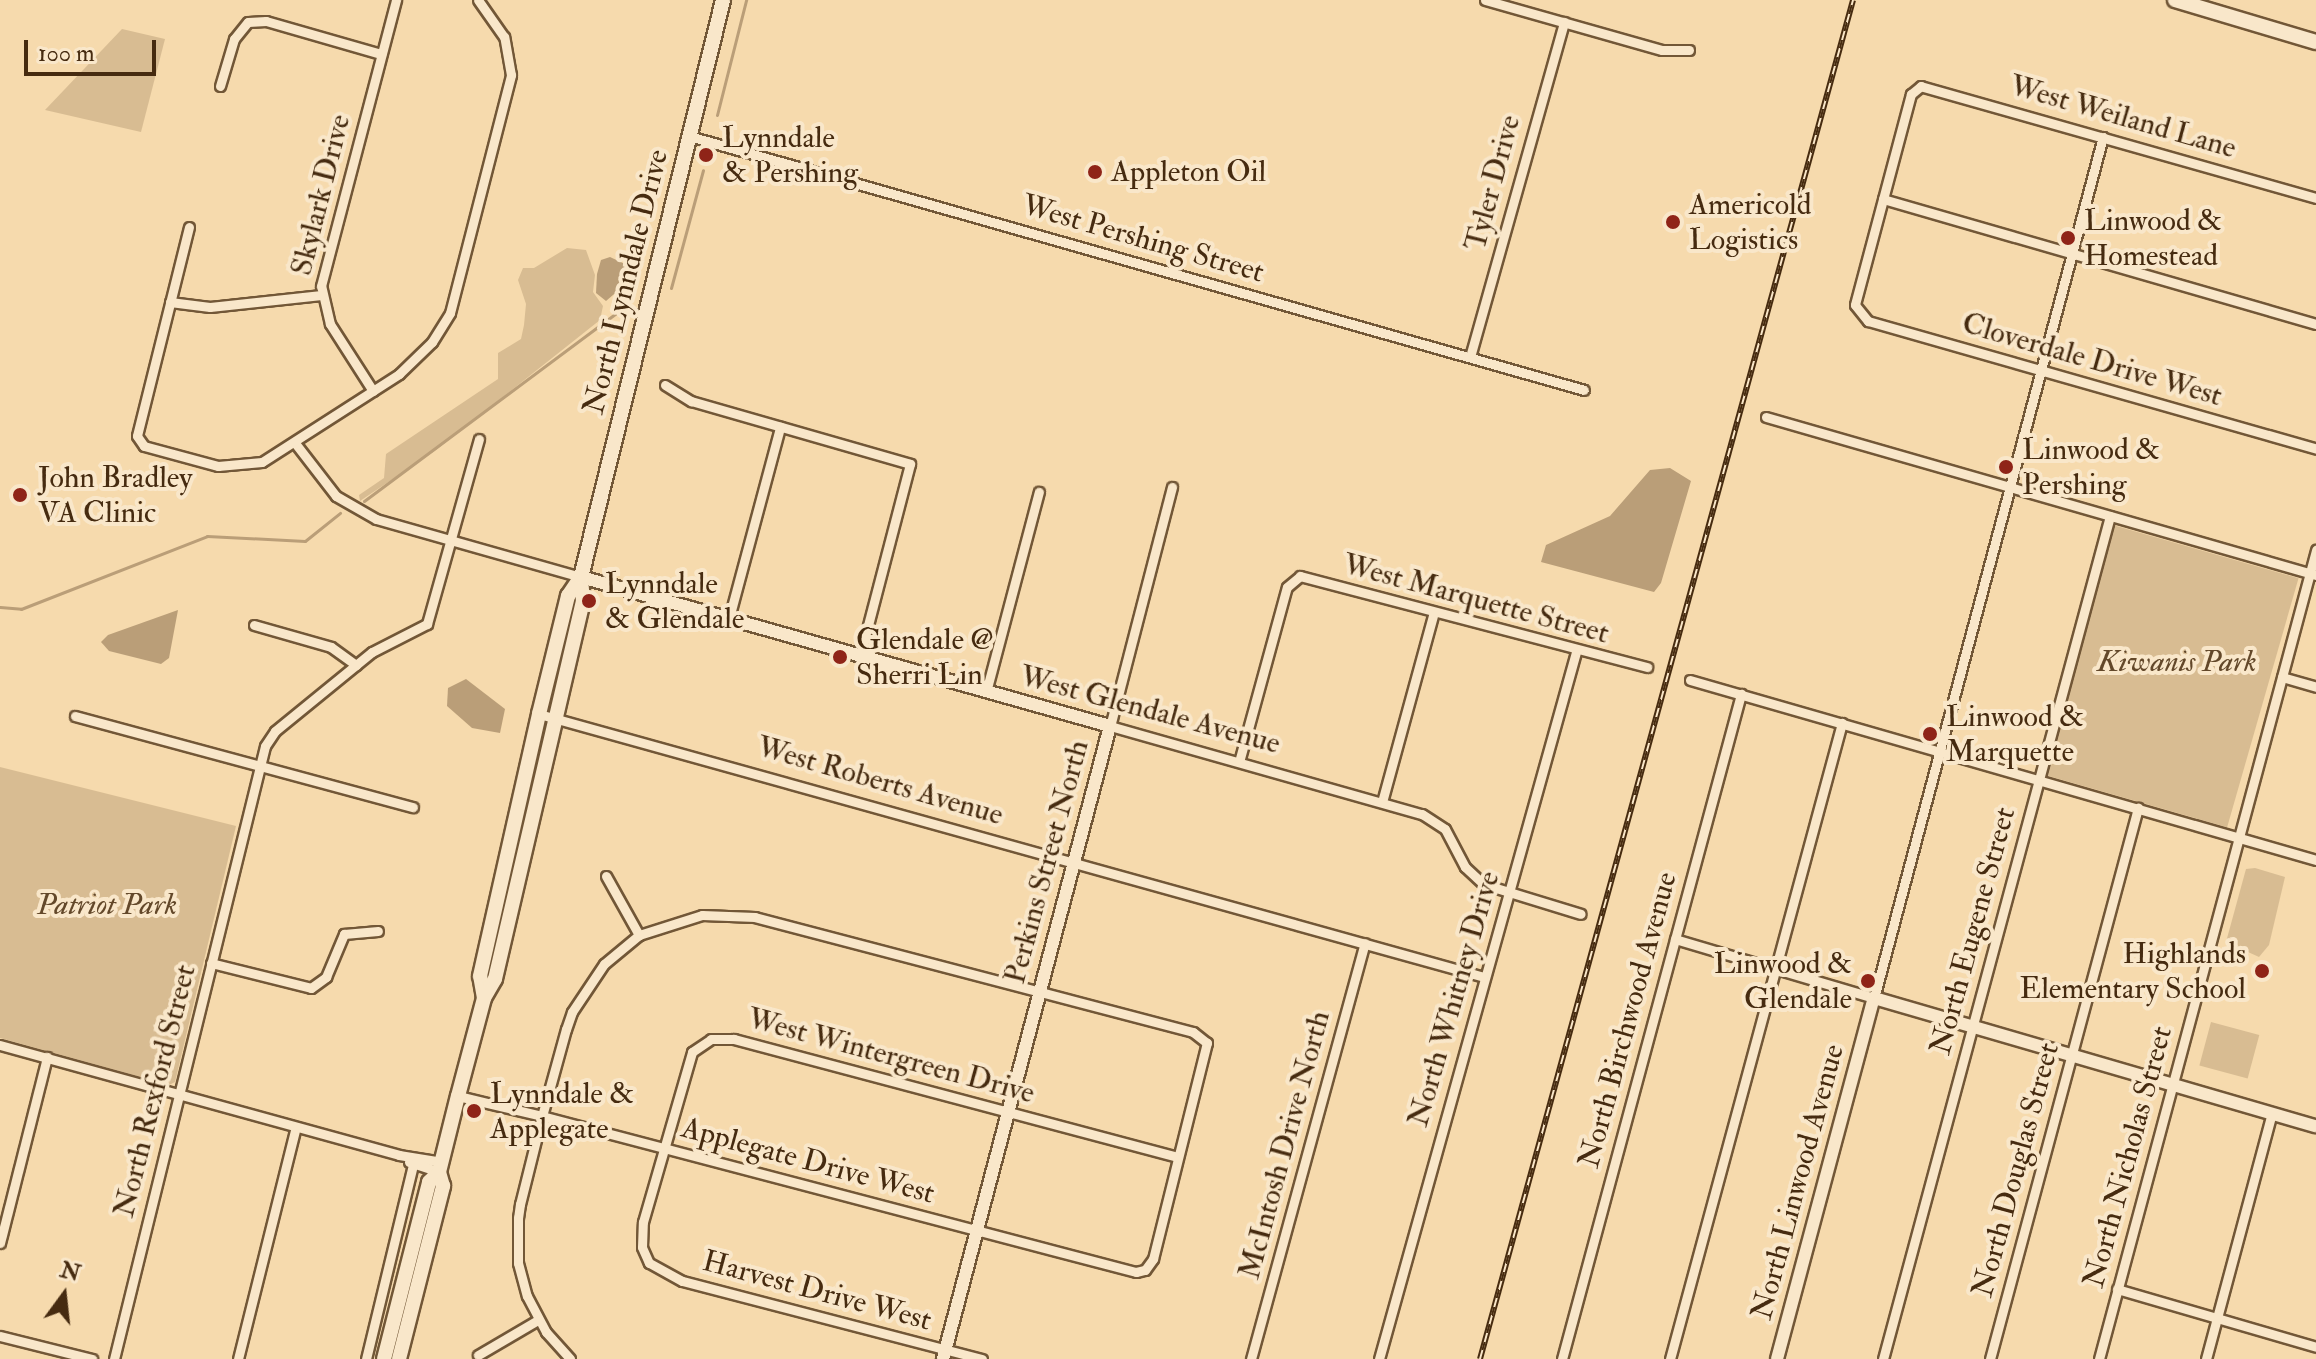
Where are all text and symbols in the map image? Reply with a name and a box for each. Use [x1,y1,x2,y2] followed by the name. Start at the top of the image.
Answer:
[28,24,160,74] scale bar
[38,38,95,69] text: 100 m
[2006,68,2240,166] street label: West Weiland Lane
[284,111,358,279] street label: Skylark Drive
[1458,111,1528,255] street label: Tyler Drive
[722,120,858,190] place label: Lynndale & Pershing
[576,146,676,418] street label: North Lynndale Drive
[697,146,715,164] marker: Lynndale & Pershing
[1111,154,1266,190] place label: Appleton Oil
[1086,163,1104,181] marker: Appleton Oil
[1018,187,1268,291] street label: West Pershing Street
[1689,187,1811,258] place label: Americold Logistics
[2084,203,2222,274] place label: Linwood & Homestead
[1664,213,1682,231] marker: Americold Logistics
[2059,229,2077,247] marker: Linwood & Homestead
[1958,306,2226,414] street label: Cloverdale Drive West
[2022,432,2160,502] place label: Linwood & Pershing
[1997,458,2015,476] marker: Linwood & Pershing
[38,460,192,530] place label: John Bradley VA Clinic
[9,484,31,506] marker: John Bradley VA Clinic
[1339,546,1613,652] street label: West Marquette Street
[605,566,744,636] place label: Lynndale & Glendale
[580,592,598,610] marker: Lynndale & Glendale
[856,622,993,692] place label: Glendale @ Sherri Lin
[2097,644,2257,680] park label: Kiwanis Park
[831,648,849,666] marker: Glendale @ Sherri Lin
[1016,658,1284,762] street label: West Glendale Avenue
[1946,699,2084,770] place label: Linwood & Marquette
[1921,725,1939,743] marker: Linwood & Marquette
[753,729,1007,833] street label: West Roberts Avenue
[997,736,1097,988] street label: Perkins Street North
[1923,803,2023,1059] street label: North Eugene Street
[1400,867,1508,1131] street label: North Whitney Drive
[1571,868,1685,1172] street label: North Birchwood Avenue
[37,887,177,923] park label: Patriot Park
[2020,936,2246,1006] place label: Highlands Elementary School
[1714,946,1852,1016] place label: Linwood & Glendale
[106,961,204,1221] street label: North Rexford Street
[2253,962,2271,980] marker: Highlands Elementary School
[1859,972,1877,990] marker: Linwood & Glendale
[744,1000,1038,1112] street label: West Wintergreen Drive
[1232,1007,1338,1283] street label: McIntosh Drive North
[2076,1022,2180,1292] street label: North Nicholas Street
[1965,1039,2067,1301] street label: North Douglas Street
[1744,1040,1852,1324] street label: North Linwood Avenue
[490,1076,634,1146] place label: Lynndale & Applegate
[465,1102,483,1120] marker: Lynndale & Applegate
[678,1110,938,1212] street label: Applegate Drive West
[699,1243,935,1339] street label: Harvest Drive West
[24,1255,104,1335] north arrow
[57,1256,83,1288] text: N

